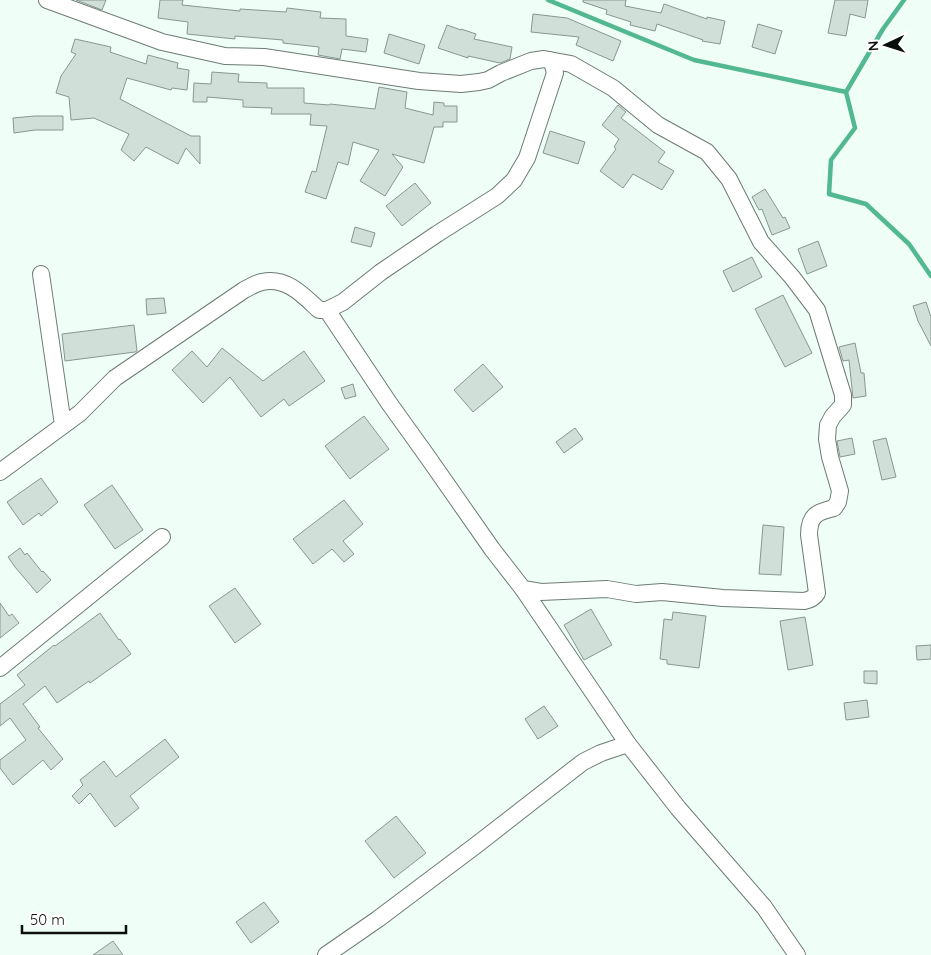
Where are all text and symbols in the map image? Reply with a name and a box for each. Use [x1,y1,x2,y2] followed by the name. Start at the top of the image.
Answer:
[861,20,911,70] north arrow
[864,40,882,52] text: N
[22,902,126,934] scale bar
[30,910,65,929] text: 50 m

